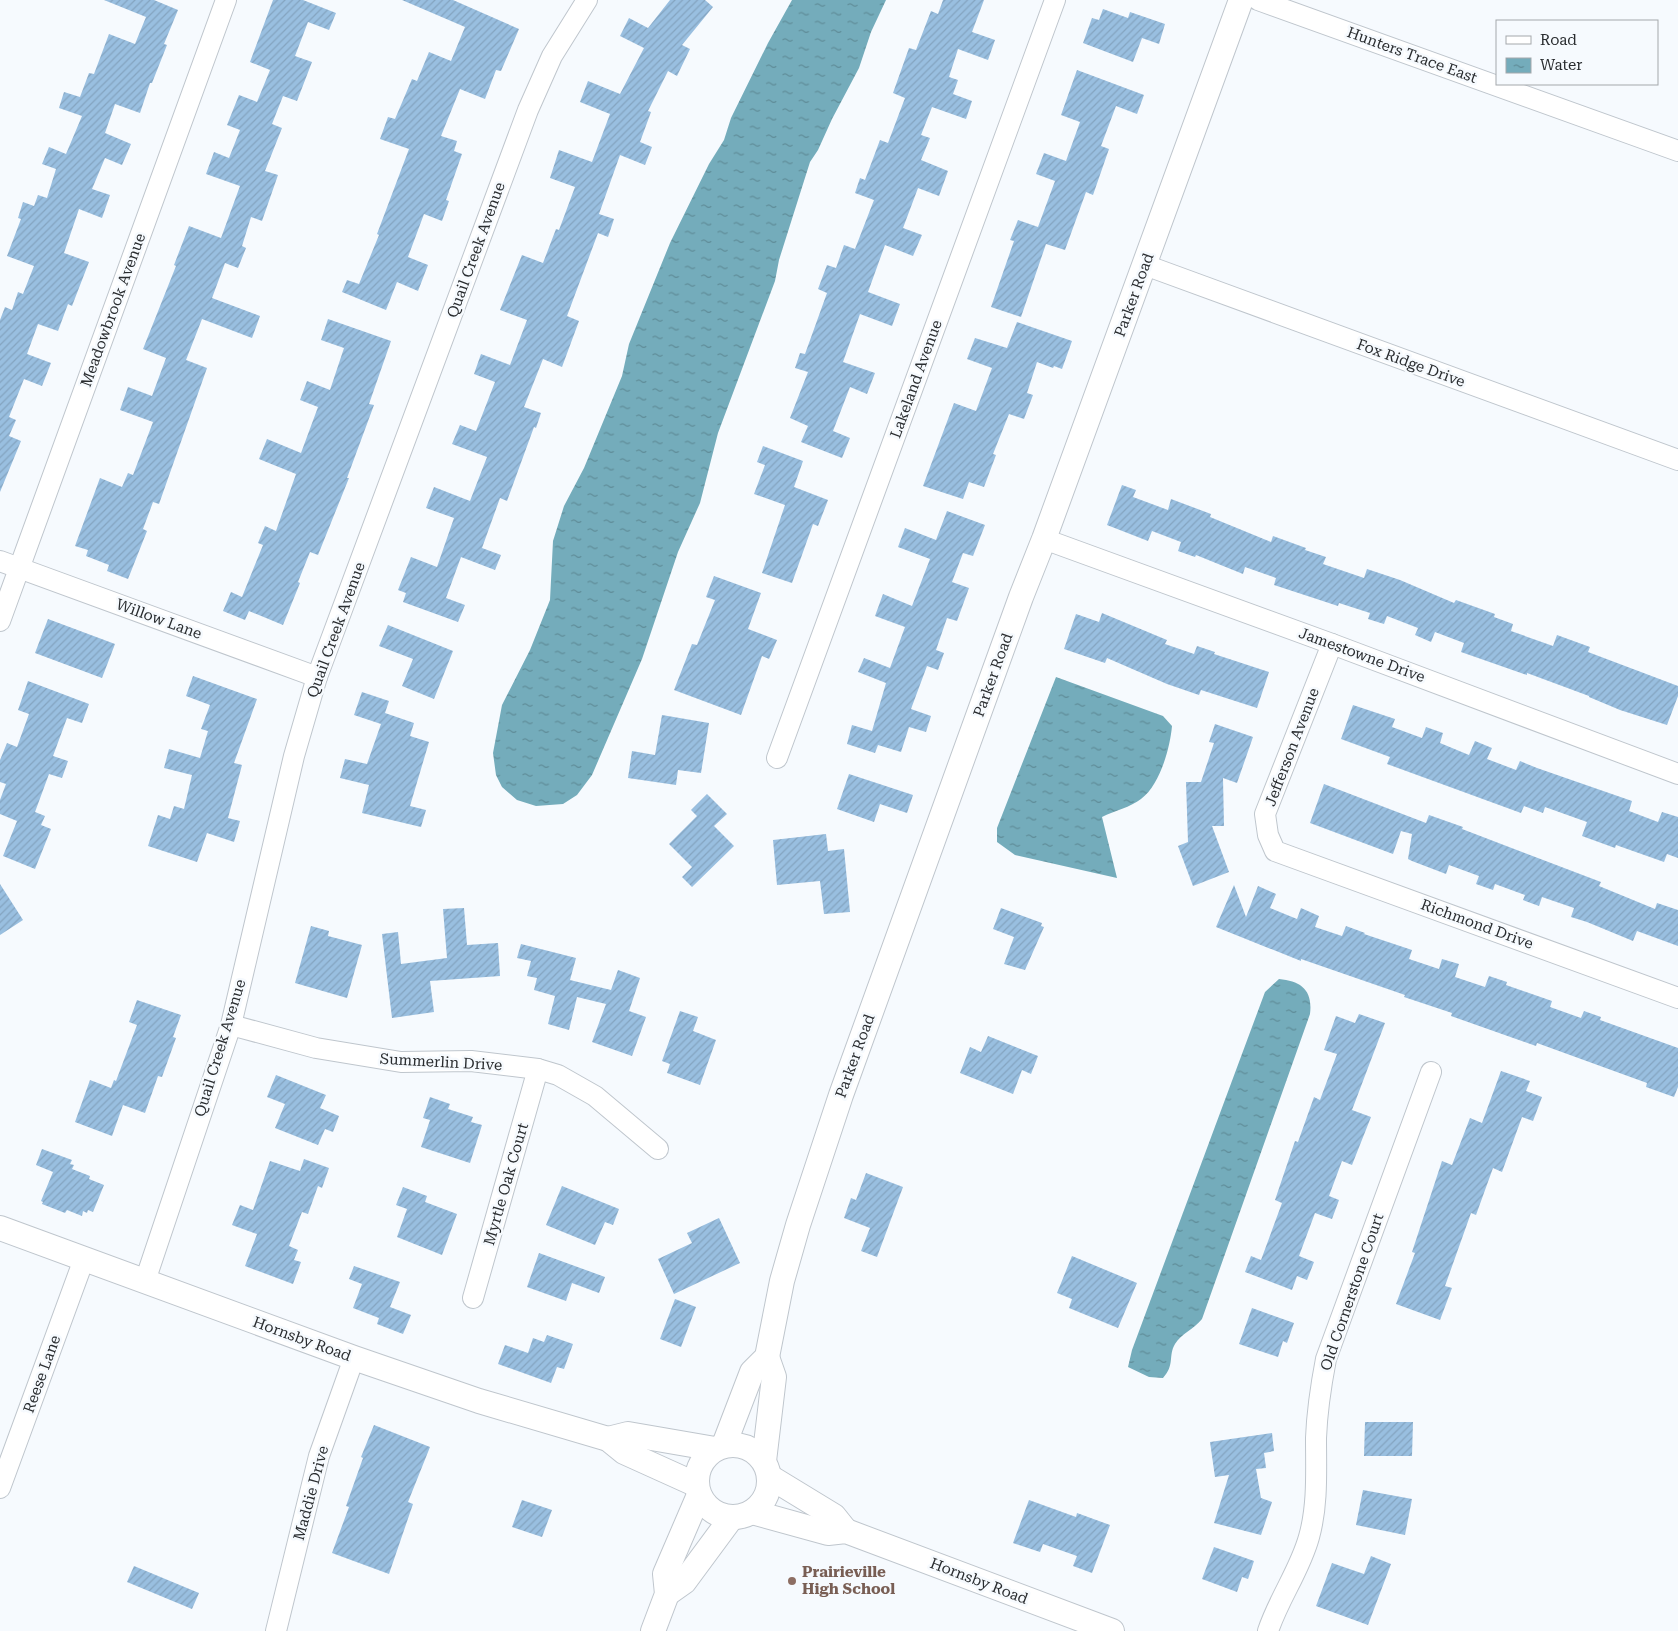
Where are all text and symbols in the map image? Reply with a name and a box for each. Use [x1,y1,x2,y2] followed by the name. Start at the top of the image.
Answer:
[1496,20,1658,85] legend
[1345,23,1480,87] street label: Hunters Trace East
[1540,31,1577,49] text: Road
[1540,56,1582,74] text: Water
[443,180,509,320] street label: Quail Creek Avenue
[77,231,149,389] street label: Meadowbrook Avenue
[1111,250,1158,339] street label: Parker Road
[886,317,946,441] street label: Lakeland Avenue
[1354,335,1468,391] street label: Fox Ridge Drive
[303,560,369,700] street label: Quail Creek Avenue
[114,595,204,643] street label: Willow Lane
[1296,624,1428,686] street label: Jamestowne Drive
[970,630,1017,719] street label: Parker Road
[1261,685,1323,809] street label: Jefferson Avenue
[1418,895,1536,953] street label: Richmond Drive
[190,977,250,1119] street label: Quail Creek Avenue
[832,1011,879,1100] street label: Parker Road
[379,1050,503,1074] street label: Summerlin Drive
[480,1120,532,1247] street label: Myrtle Oak Court
[1317,1211,1388,1373] street label: Old Cornerstone Court
[250,1313,354,1365] street label: Hornsby Road
[20,1333,64,1415] street label: Reese Lane
[290,1444,332,1542] street label: Maddie Drive
[927,1554,1031,1608] street label: Hornsby Road
[802,1563,895,1598] place label: Prairieville High School
[786,1575,798,1587] marker: Prairieville High School

